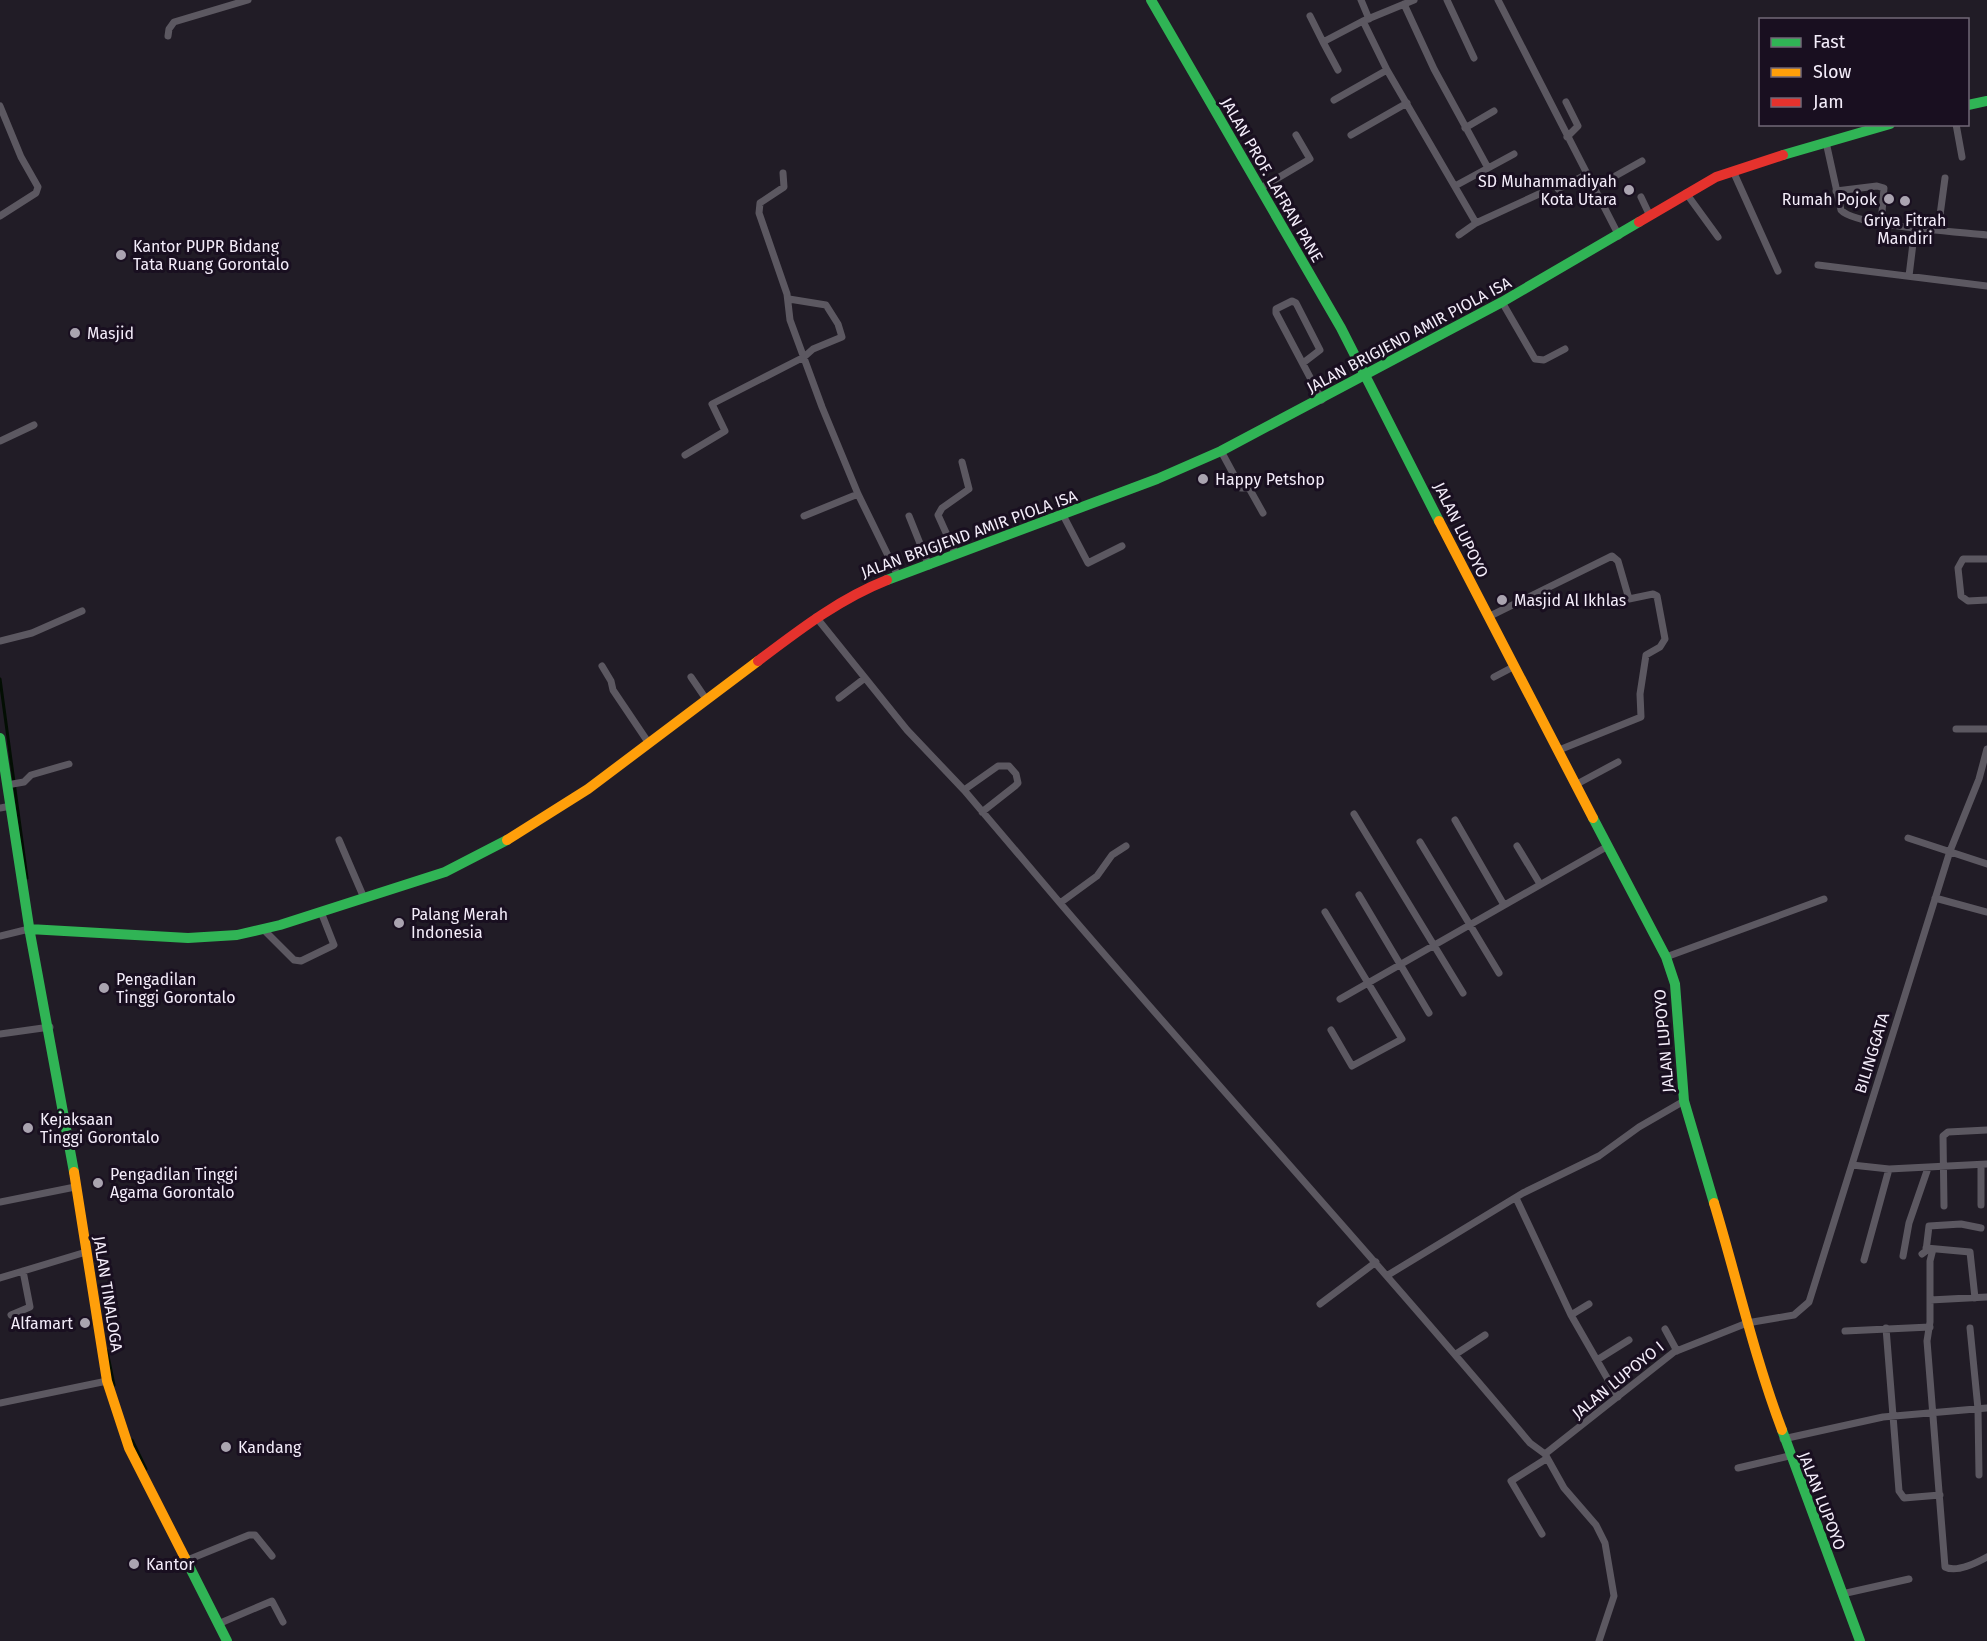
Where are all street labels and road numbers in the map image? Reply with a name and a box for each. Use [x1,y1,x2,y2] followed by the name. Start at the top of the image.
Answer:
[1217,94,1327,266] street label: JALAN PROF. LAFRAN PANE
[1304,273,1515,397] street label: JALAN BRIGJEND AMIR PIOLA ISA
[1430,479,1492,581] street label: JALAN LUPOYO
[858,486,1080,582] street label: JALAN BRIGJEND AMIR PIOLA ISA
[1650,988,1678,1094] street label: JALAN LUPOYO
[1851,1010,1893,1096] street label: BILINGGATA
[89,1235,127,1354] street label: JALAN TINALOGA
[1568,1337,1668,1423] street label: JALAN LUPOYO I
[1795,1449,1849,1553] street label: JALAN LUPOYO

